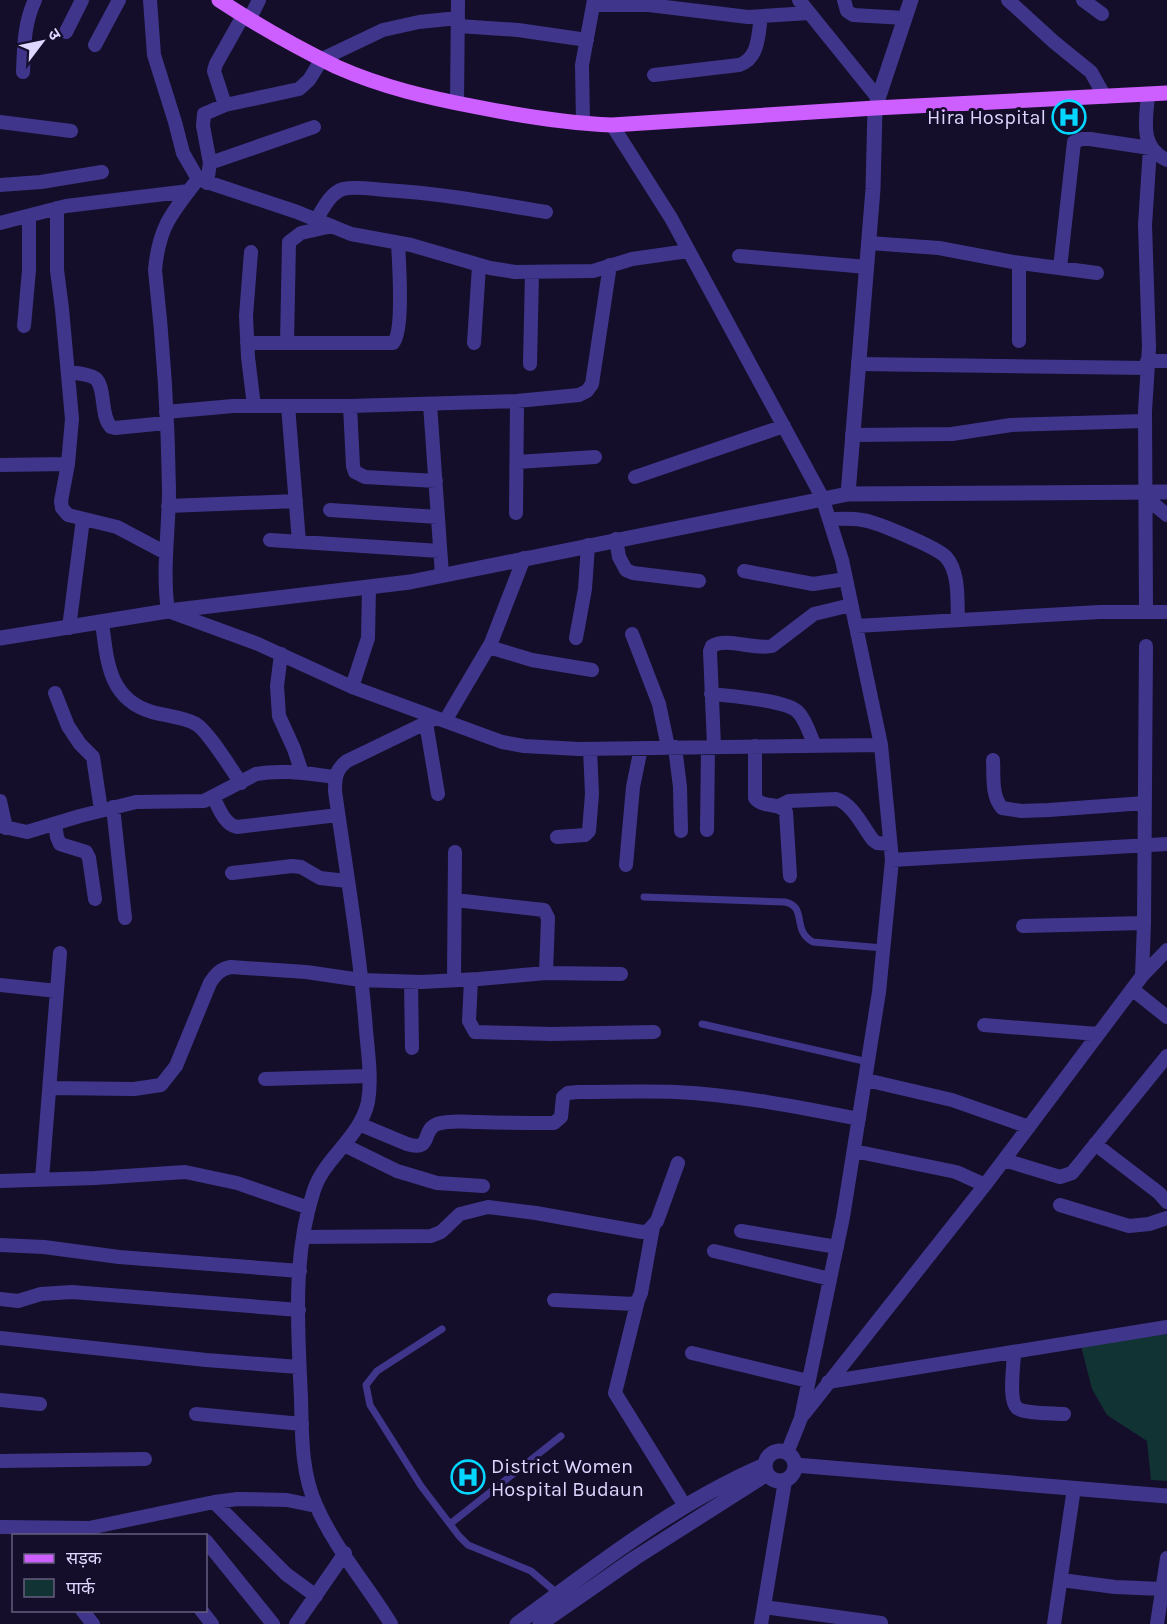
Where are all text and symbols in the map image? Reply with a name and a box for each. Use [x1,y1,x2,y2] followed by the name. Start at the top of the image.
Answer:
[12,12,72,72] north arrow
[44,25,65,44] text: उ
[1051,99,1087,135] hospital icon: Hira Hospital
[927,106,1046,129] place label: Hira Hospital
[491,1455,644,1501] place label: District Women Hospital Budaun
[450,1459,486,1495] hospital icon: District Women Hospital Budaun
[12,1534,207,1612] legend
[66,1547,103,1569] text: सड़क
[66,1577,96,1599] text: पार्क

